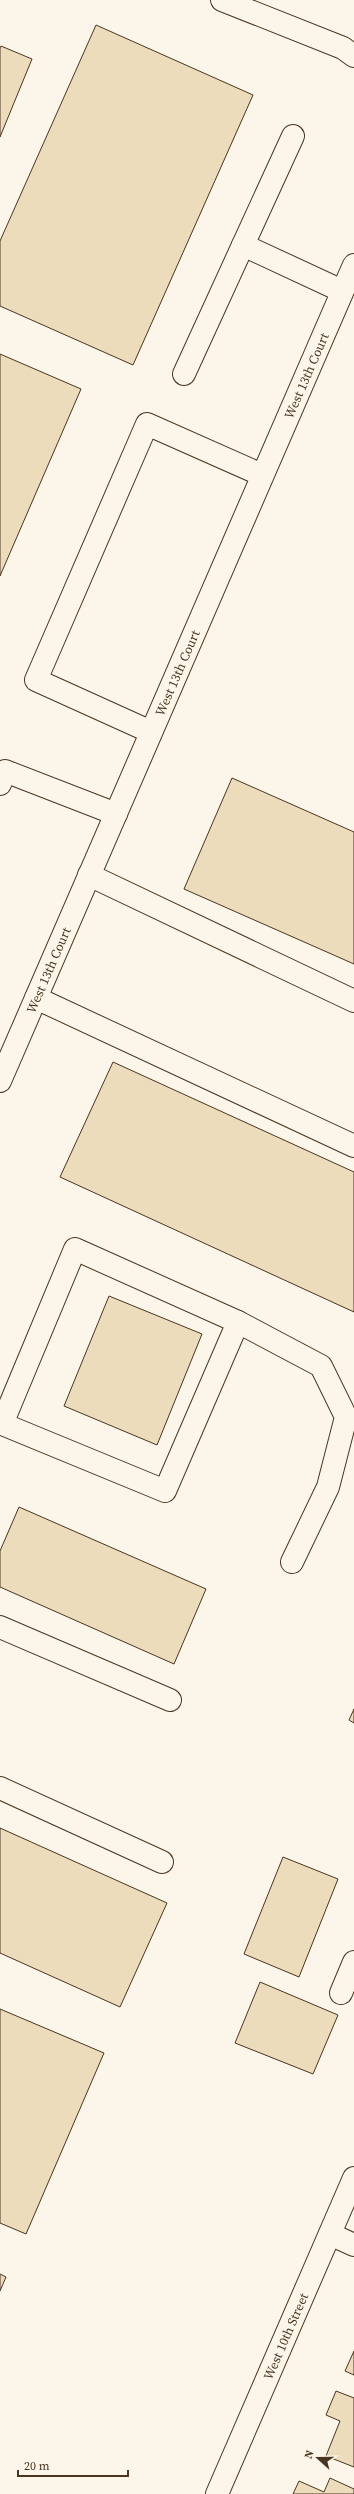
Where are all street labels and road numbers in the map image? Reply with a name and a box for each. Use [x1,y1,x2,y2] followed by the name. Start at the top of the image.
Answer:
[280,329,332,421] street label: West 13th Court
[151,626,204,718] street label: West 13th Court
[22,924,75,1016] street label: West 13th Court
[259,2289,312,2382] street label: West 10th Street

